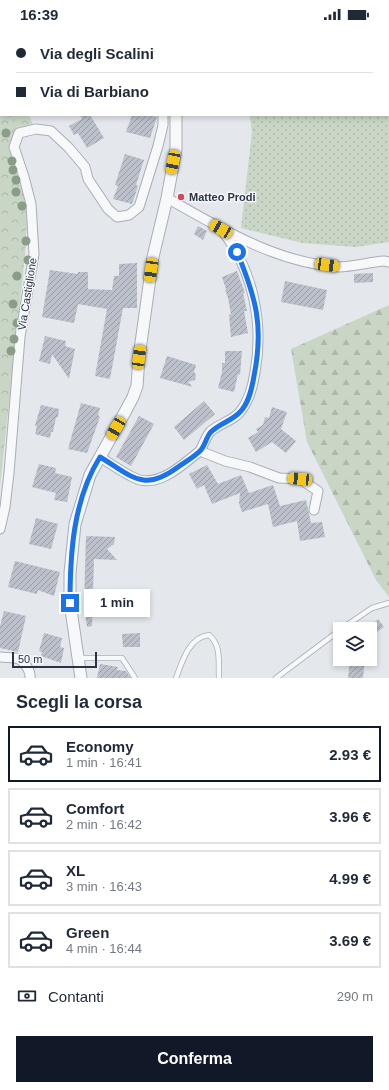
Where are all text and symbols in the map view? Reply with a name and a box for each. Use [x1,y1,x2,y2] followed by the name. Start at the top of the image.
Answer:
[20,6,58,23] text: 16:39
[40,45,154,62] text: Via degli Scalini
[40,83,149,100] text: Via di Barbiano
[165,149,181,175] car
[189,191,256,203] place label: Matteo Prodi
[176,192,186,202] marker: Matteo Prodi
[208,218,234,240] car
[228,243,246,261] route start
[15,257,39,331] street label: Via Castiglione
[143,257,159,283] car
[314,257,340,273] car
[131,344,147,370] car
[105,415,127,441] car
[288,472,312,486] car
[84,589,150,617] callout: 1 min
[61,594,79,612] route end
[100,595,134,610] text: 1 min
[333,622,377,666] map controls
[333,622,377,666] button: layers
[12,650,97,669] scale bar
[18,653,42,665] text: 50 m
[16,692,142,712] text: Scegli la corsa
[18,736,54,772] icon: car
[66,738,134,755] text: Economy
[329,746,371,763] text: 2.93 €
[66,755,142,770] text: 1 min · 16:41
[18,798,54,834] icon: car
[66,800,124,817] text: Comfort
[329,808,371,825] text: 3.96 €
[66,817,142,832] text: 2 min · 16:42
[18,860,54,896] icon: car
[66,862,85,879] text: XL
[329,870,371,887] text: 4.99 €
[66,879,142,894] text: 3 min · 16:43
[18,922,54,958] icon: car
[66,924,109,941] text: Green
[329,932,371,949] text: 3.69 €
[66,941,142,956] text: 4 min · 16:44
[16,985,38,1007] icon: cash
[48,988,104,1005] text: Contanti
[337,989,373,1004] text: 290 m
[16,1036,373,1082] button: Conferma

